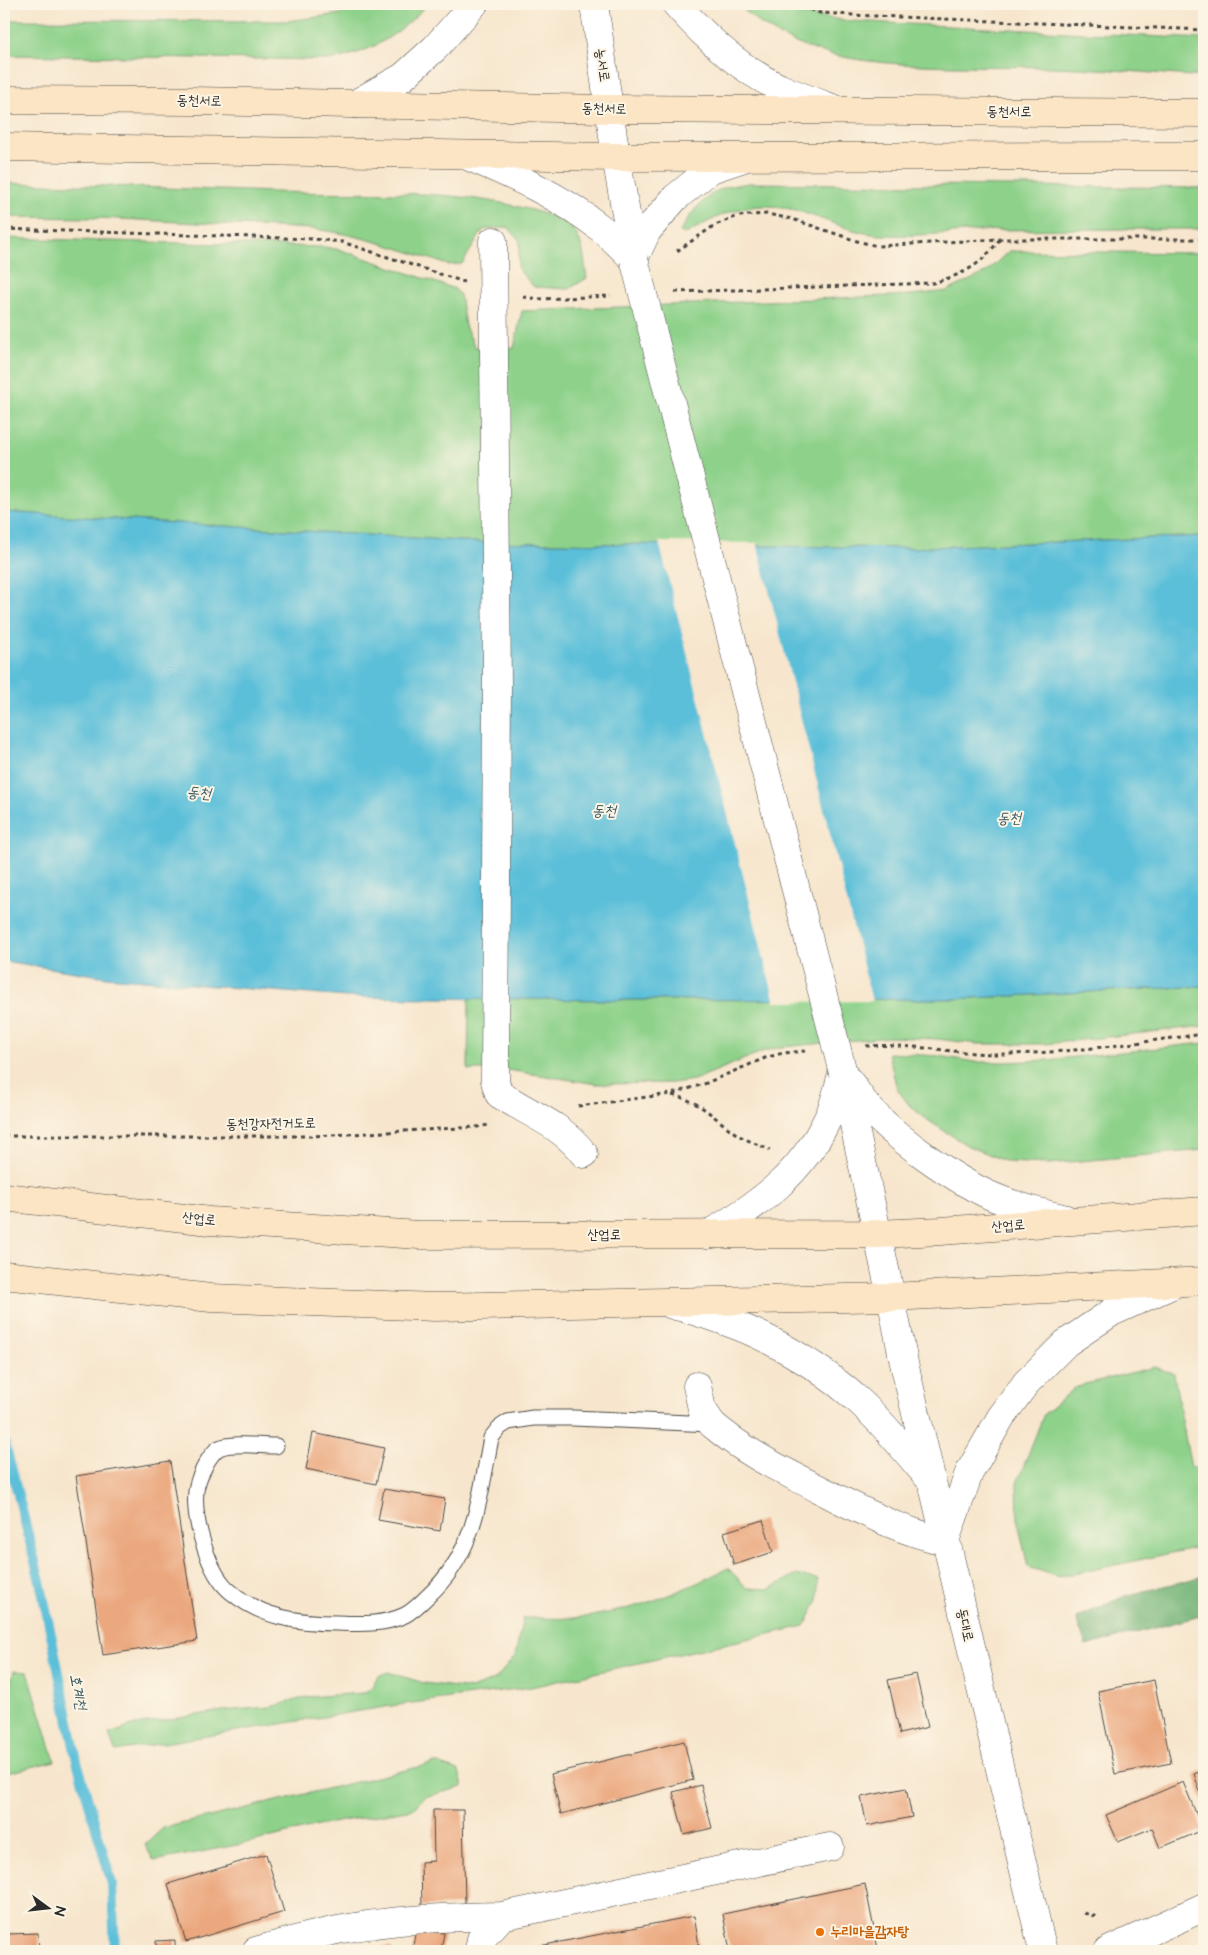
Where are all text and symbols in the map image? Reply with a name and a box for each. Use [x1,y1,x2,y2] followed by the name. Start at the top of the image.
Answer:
[589,47,615,83] street label: 농서로
[176,91,222,111] street label: 동천서로
[581,99,627,119] street label: 동천서로
[986,102,1032,122] street label: 동천서로
[186,781,214,805] water label: 동천
[592,800,618,822] water label: 동천
[997,808,1023,829] water label: 동천
[226,1113,316,1135] street label: 동천강자전거도로
[181,1207,217,1231] street label: 산업로
[990,1215,1026,1237] street label: 산업로
[587,1225,621,1245] street label: 산업로
[951,1606,979,1644] street label: 동대로
[64,1672,92,1714] water label: 호계천
[22,1882,72,1932] north arrow
[49,1904,70,1918] text: N
[830,1922,910,1942] place label: 누리마을감자탕
[814,1926,826,1938] marker: 누리마을감자탕

